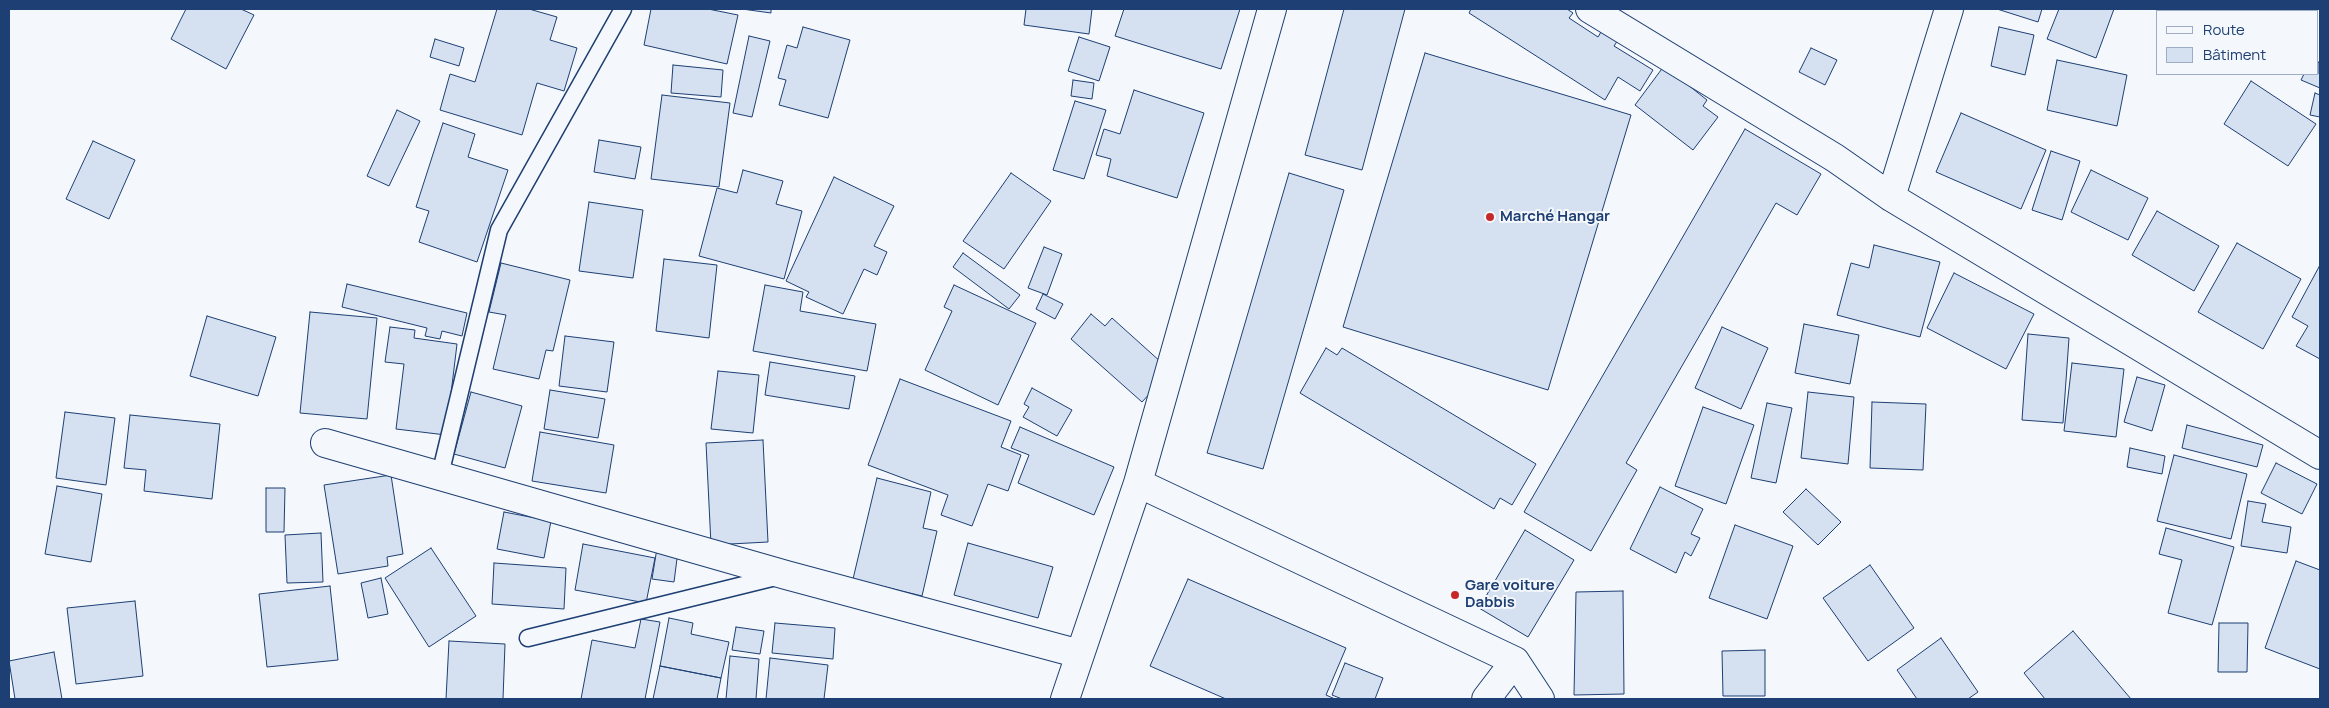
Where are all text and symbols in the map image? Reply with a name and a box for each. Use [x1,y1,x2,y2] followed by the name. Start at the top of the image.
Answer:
[2156,10,2319,75] legend
[2203,19,2245,40] text: Route
[2203,44,2266,65] text: Bâtiment
[1500,208,1610,226] place label: Marché Hangar
[1484,211,1496,223] marker: Marché Hangar
[1465,577,1555,612] place label: Gare voiture Dabbis
[1449,589,1461,601] marker: Gare voiture Dabbis

